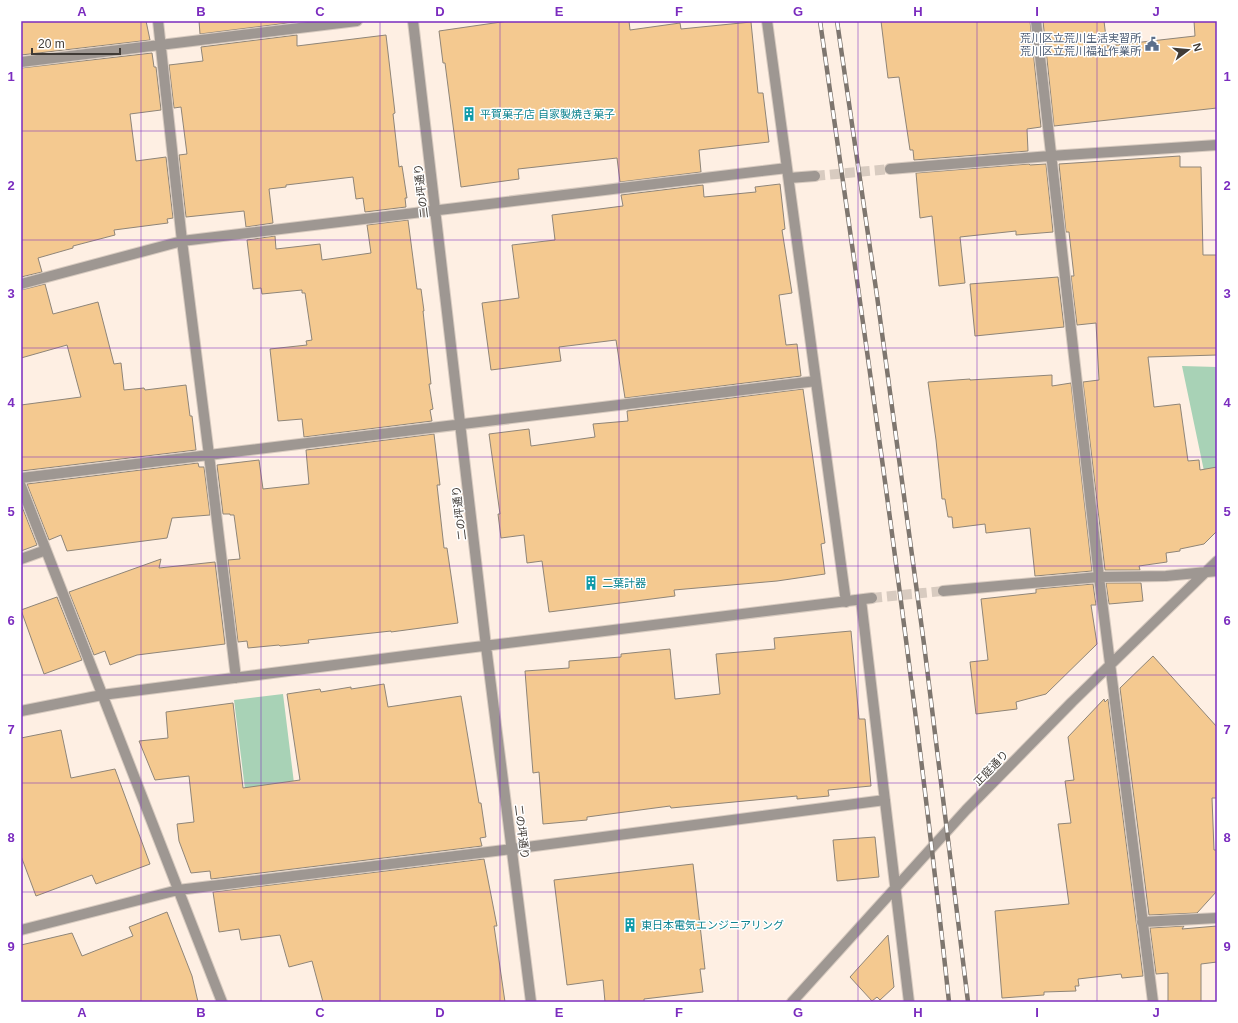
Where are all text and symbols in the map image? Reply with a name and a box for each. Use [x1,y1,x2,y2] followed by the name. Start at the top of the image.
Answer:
[77,4,87,19] text: A
[196,4,206,19] text: B
[315,4,325,19] text: C
[435,4,445,19] text: D
[555,4,564,19] text: E
[675,4,683,19] text: F
[793,4,803,19] text: G
[913,4,923,19] text: H
[1035,4,1039,19] text: I
[1152,4,1160,19] text: J
[32,30,120,56] scale bar
[1168,30,1208,70] north arrow
[1020,32,1142,57] place label: 荒川区立荒川生活実習所 荒川区立荒川福祉作業所
[1144,36,1160,52] public building icon: 荒川区立荒川生活実習所 荒川区立荒川福祉作業所
[38,37,65,51] text: 20 m
[1191,42,1204,53] text: N
[7,69,15,84] text: 1
[1223,69,1231,84] text: 1
[461,106,477,122] building icon: 平賀菓子店 自家製焼き菓子
[480,108,615,120] place label: 平賀菓子店 自家製焼き菓子
[412,163,430,219] street label: 二の坪通り
[7,178,15,193] text: 2
[1223,178,1231,193] text: 2
[7,286,15,301] text: 3
[1223,286,1231,301] text: 3
[7,395,15,410] text: 4
[1223,395,1231,410] text: 4
[450,485,468,541] street label: 二の坪通り
[7,504,15,519] text: 5
[1223,504,1231,519] text: 5
[583,575,599,591] building icon: 二葉計器
[602,577,646,589] place label: 二葉計器
[7,613,15,628] text: 6
[1223,613,1231,628] text: 6
[7,722,15,737] text: 7
[1223,722,1231,737] text: 7
[971,748,1011,788] street label: 正庭通り
[513,804,531,860] street label: 二の坪通り
[7,830,15,845] text: 8
[1223,830,1231,845] text: 8
[622,917,638,933] building icon: 東日本電気エンジニアリング
[641,919,784,931] place label: 東日本電気エンジニアリング
[7,939,15,954] text: 9
[1223,939,1231,954] text: 9
[77,1005,87,1020] text: A
[196,1005,206,1020] text: B
[315,1005,325,1020] text: C
[435,1005,445,1020] text: D
[555,1005,564,1020] text: E
[675,1005,683,1020] text: F
[793,1005,803,1020] text: G
[913,1005,923,1020] text: H
[1035,1005,1039,1020] text: I
[1152,1005,1160,1020] text: J

